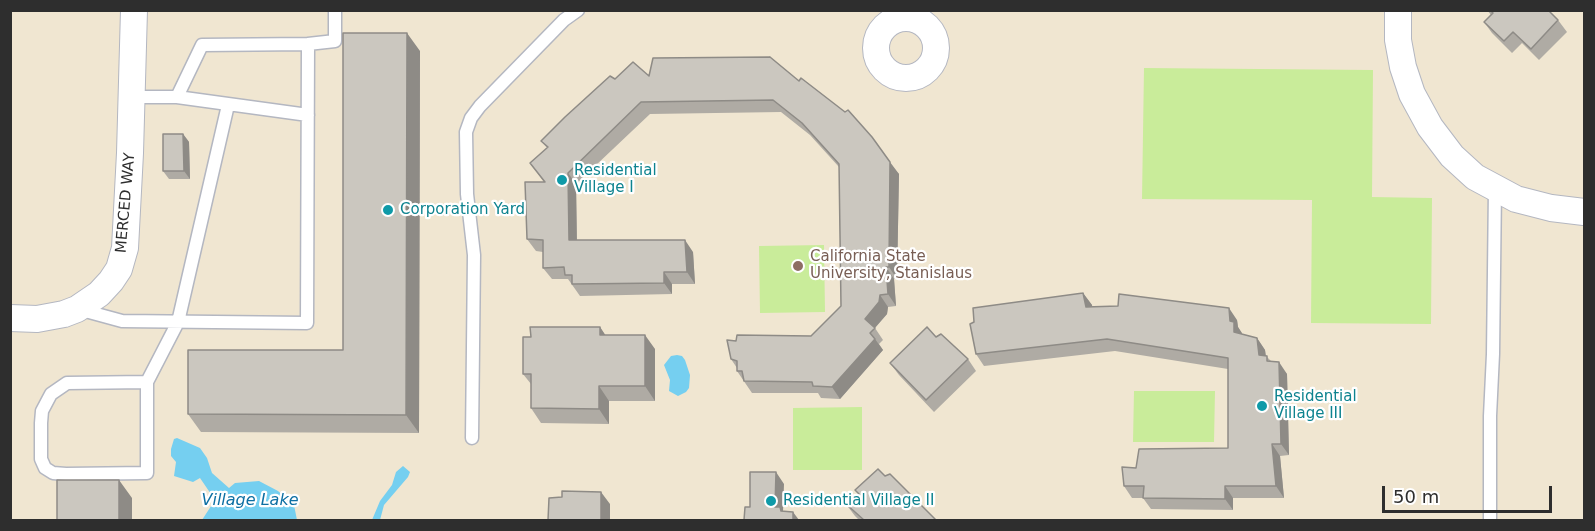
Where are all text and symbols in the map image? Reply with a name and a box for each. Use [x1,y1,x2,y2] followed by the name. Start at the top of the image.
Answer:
[113,152,139,254] street label: MERCED WAY
[574,162,657,197] place label: Residential Village I
[555,173,569,187] marker: Residential Village I
[400,201,525,219] place label: Corporation Yard
[381,203,395,217] marker: Corporation Yard
[810,248,972,283] place label: California State University, Stanislaus
[791,259,805,273] marker: California State University, Stanislaus
[1274,388,1357,423] place label: Residential Village III
[1255,399,1269,413] marker: Residential Village III
[1385,474,1554,512] scale bar
[1393,486,1439,507] text: 50 m
[201,491,298,511] water label: Village Lake
[783,492,934,510] place label: Residential Village II
[764,494,778,508] marker: Residential Village II

